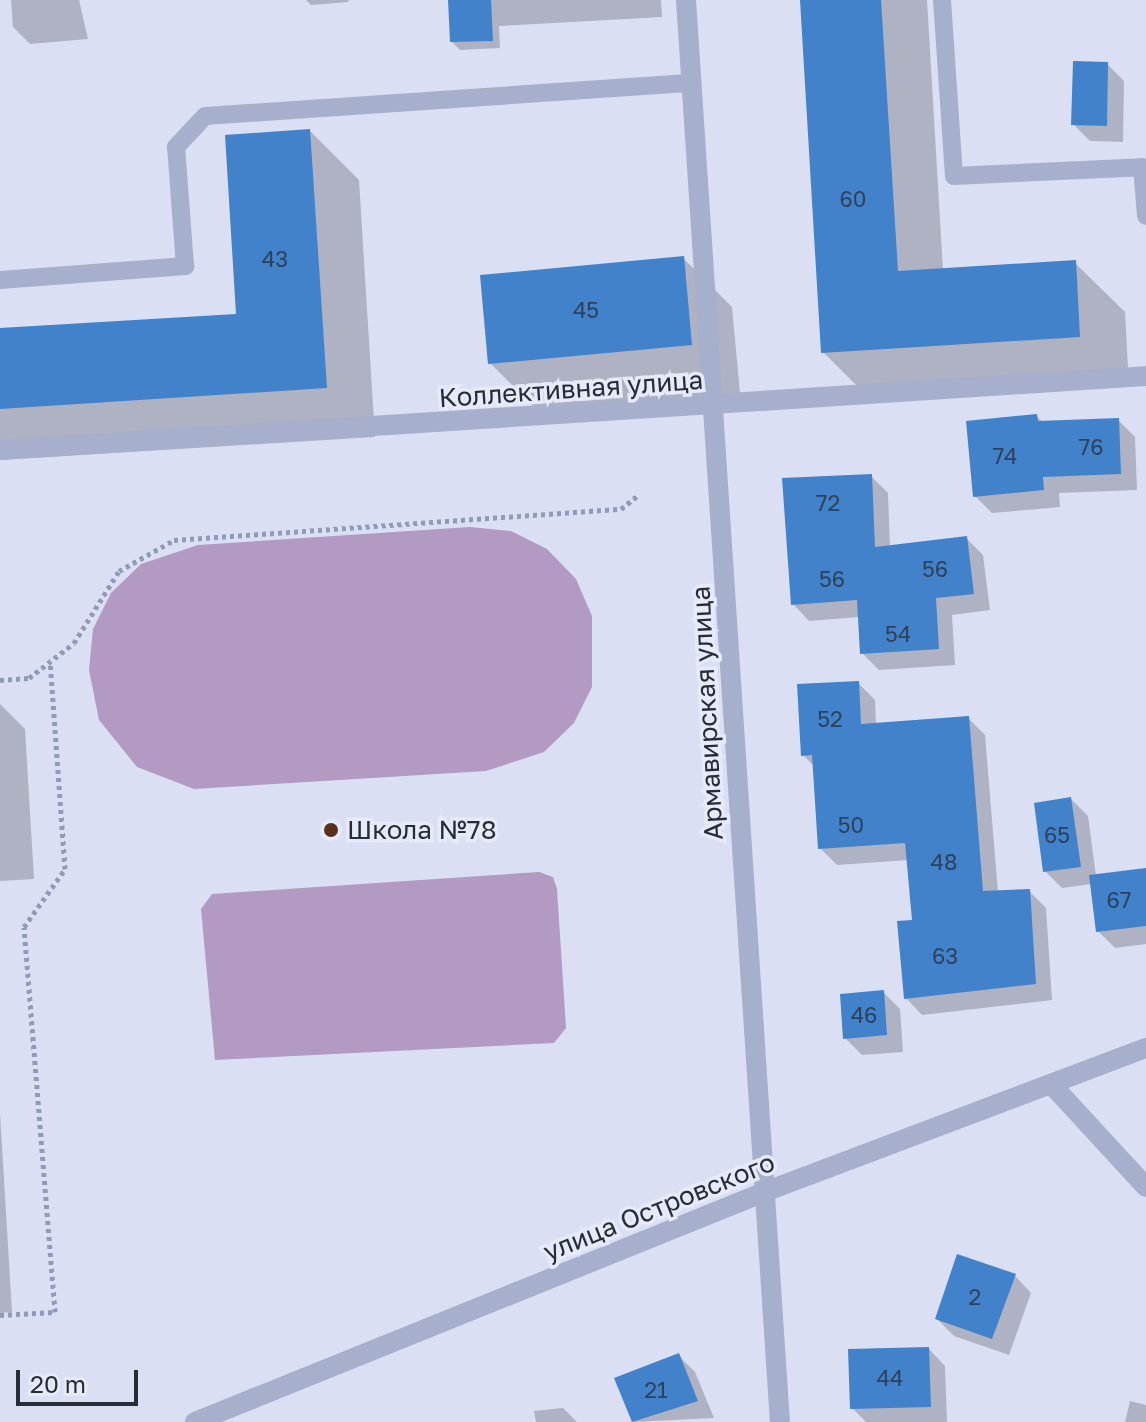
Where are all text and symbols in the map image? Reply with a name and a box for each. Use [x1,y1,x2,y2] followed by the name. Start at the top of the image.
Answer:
[840,186,866,212] house number: 60
[262,246,288,272] house number: 43
[573,297,599,323] house number: 45
[438,364,704,414] street label: Коллективная улица
[1079,434,1103,460] house number: 76
[992,443,1018,469] house number: 74
[816,490,840,516] house number: 72
[922,556,948,582] house number: 56
[819,566,845,592] house number: 56
[685,585,729,841] street label: Армавирская улица
[885,621,911,647] house number: 54
[817,706,843,732] house number: 52
[838,812,864,838] house number: 50
[347,814,496,846] place label: Школа №78
[322,821,340,839] marker: Школа №78
[1044,822,1070,848] house number: 65
[931,849,957,875] house number: 48
[1107,887,1131,913] house number: 67
[932,943,958,969] house number: 63
[851,1002,877,1028] house number: 46
[539,1146,779,1268] street label: улица Островского
[969,1284,981,1310] house number: 2
[20,1354,142,1404] scale bar
[877,1365,903,1391] house number: 44
[30,1369,86,1398] text: 20 m
[644,1377,668,1403] house number: 21

